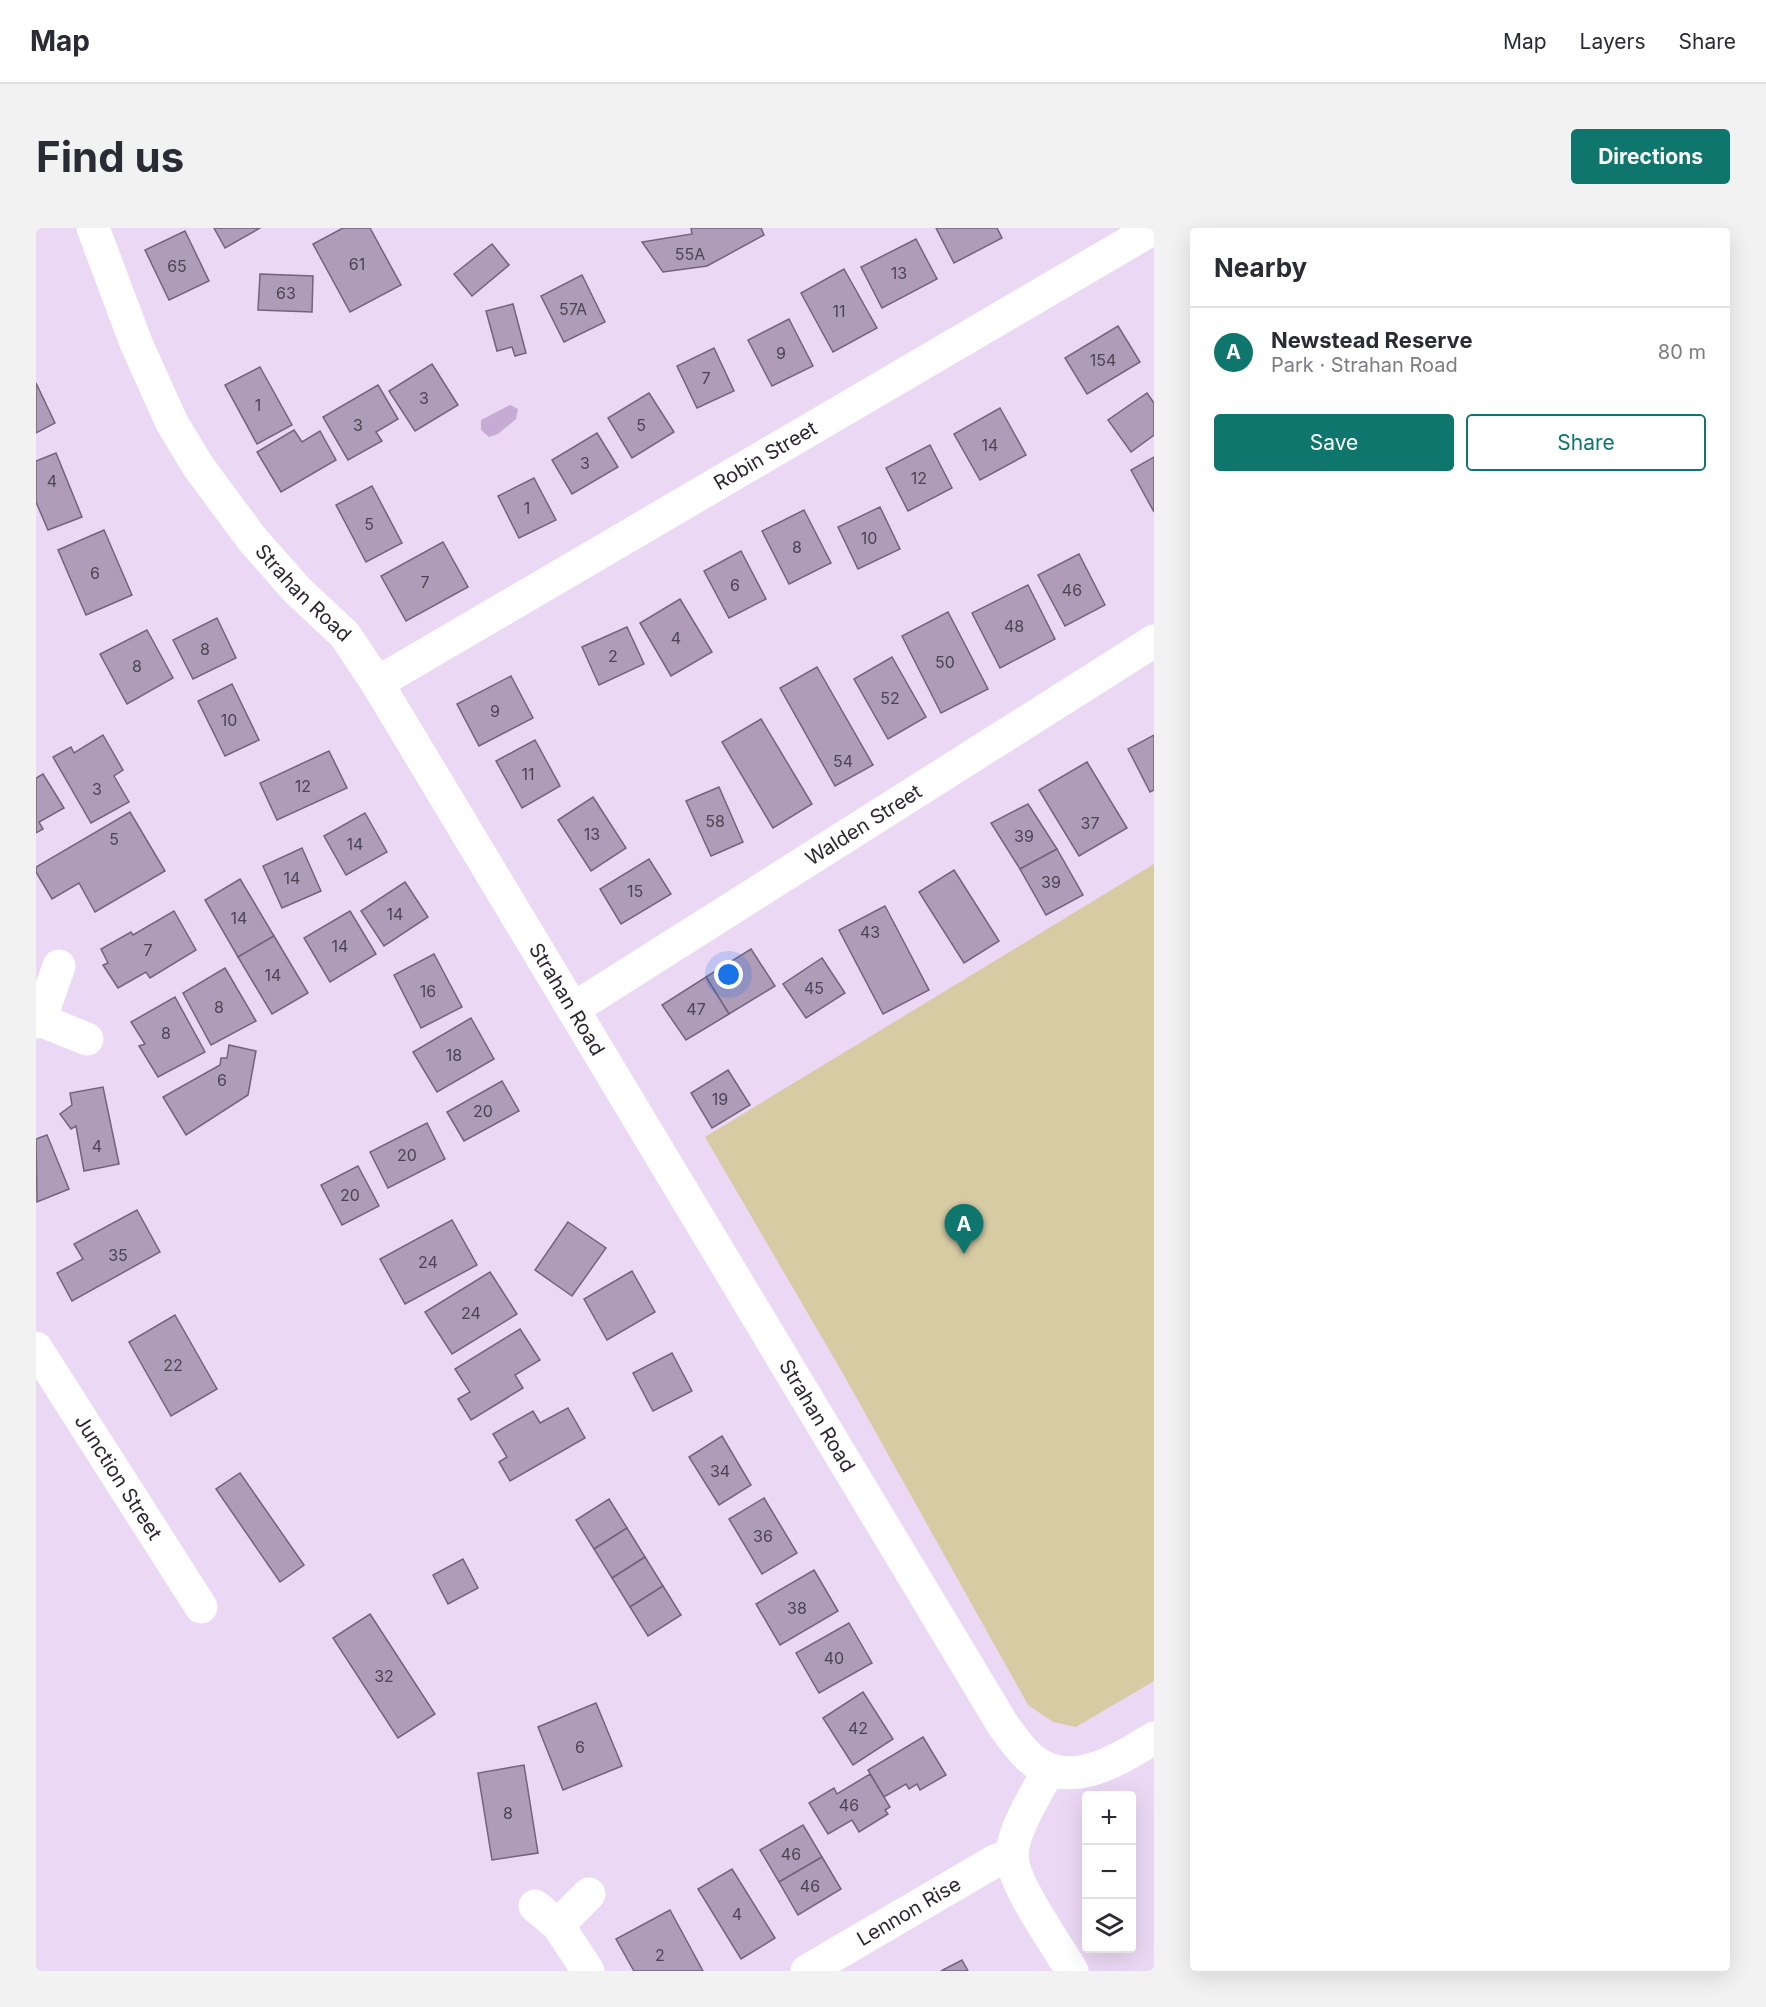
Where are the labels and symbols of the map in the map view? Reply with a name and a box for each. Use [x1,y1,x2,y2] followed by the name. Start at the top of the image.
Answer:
[675,244,705,264] house number: 55A
[349,254,365,274] house number: 61
[167,256,187,276] house number: 65
[891,263,907,283] house number: 13
[276,283,296,303] house number: 63
[559,299,587,319] house number: 57A
[832,301,846,321] house number: 11
[776,343,786,363] house number: 9
[1090,350,1116,370] house number: 154
[701,368,711,388] house number: 7
[419,388,429,408] house number: 3
[255,395,261,415] house number: 1
[353,415,363,435] house number: 3
[636,415,646,435] house number: 5
[709,416,822,495] street label: Robin Street
[982,435,998,455] house number: 14
[580,453,590,473] house number: 3
[911,468,927,488] house number: 12
[47,471,57,491] house number: 4
[524,498,530,518] house number: 1
[364,514,374,534] house number: 5
[861,528,877,548] house number: 10
[792,537,802,557] house number: 8
[250,539,356,647] street label: Strahan Road
[90,563,100,583] house number: 6
[420,572,430,592] house number: 7
[730,575,740,595] house number: 6
[1062,580,1082,600] house number: 46
[1004,616,1024,636] house number: 48
[671,628,681,648] house number: 4
[200,639,210,659] house number: 8
[608,646,618,666] house number: 2
[935,652,955,672] house number: 50
[132,656,142,676] house number: 8
[880,688,900,708] house number: 52
[490,701,500,721] house number: 9
[221,710,237,730] house number: 10
[833,751,853,771] house number: 54
[521,764,535,784] house number: 11
[295,776,311,796] house number: 12
[92,779,102,799] house number: 3
[801,779,926,871] street label: Walden Street
[705,811,725,831] house number: 58
[1081,813,1099,833] house number: 37
[584,824,600,844] house number: 13
[1014,826,1034,846] house number: 39
[109,829,119,849] house number: 5
[347,834,363,854] house number: 14
[284,868,300,888] house number: 14
[1041,872,1061,892] house number: 39
[627,881,643,901] house number: 15
[387,904,403,924] house number: 14
[231,908,247,928] house number: 14
[860,922,880,942] house number: 43
[332,936,348,956] house number: 14
[524,939,610,1060] street label: Strahan Road
[143,940,153,960] house number: 7
[714,960,743,989] your location
[265,965,281,985] house number: 14
[804,978,824,998] house number: 45
[420,981,436,1001] house number: 16
[214,997,224,1017] house number: 8
[686,999,706,1019] house number: 47
[161,1023,171,1043] house number: 8
[446,1045,462,1065] house number: 18
[217,1070,227,1090] house number: 6
[712,1089,728,1109] house number: 19
[473,1101,493,1121] house number: 20
[92,1136,102,1156] house number: 4
[397,1145,417,1165] house number: 20
[340,1185,360,1205] house number: 20
[944,1204,984,1254] pin: A
[108,1245,128,1265] house number: 35
[418,1252,438,1272] house number: 24
[461,1303,481,1323] house number: 24
[163,1355,183,1375] house number: 22
[774,1355,860,1476] street label: Strahan Road
[69,1410,167,1545] street label: Junction Street
[710,1461,730,1481] house number: 34
[753,1526,773,1546] house number: 36
[787,1598,807,1618] house number: 38
[824,1648,844,1668] house number: 40
[374,1666,394,1686] house number: 32
[848,1718,868,1738] house number: 42
[575,1737,585,1757] house number: 6
[839,1795,859,1815] house number: 46
[503,1803,513,1823] house number: 8
[781,1844,801,1864] house number: 46
[853,1872,965,1951] street label: Lennon Rise
[800,1876,820,1896] house number: 46
[732,1904,742,1924] house number: 4
[655,1945,665,1965] house number: 2

